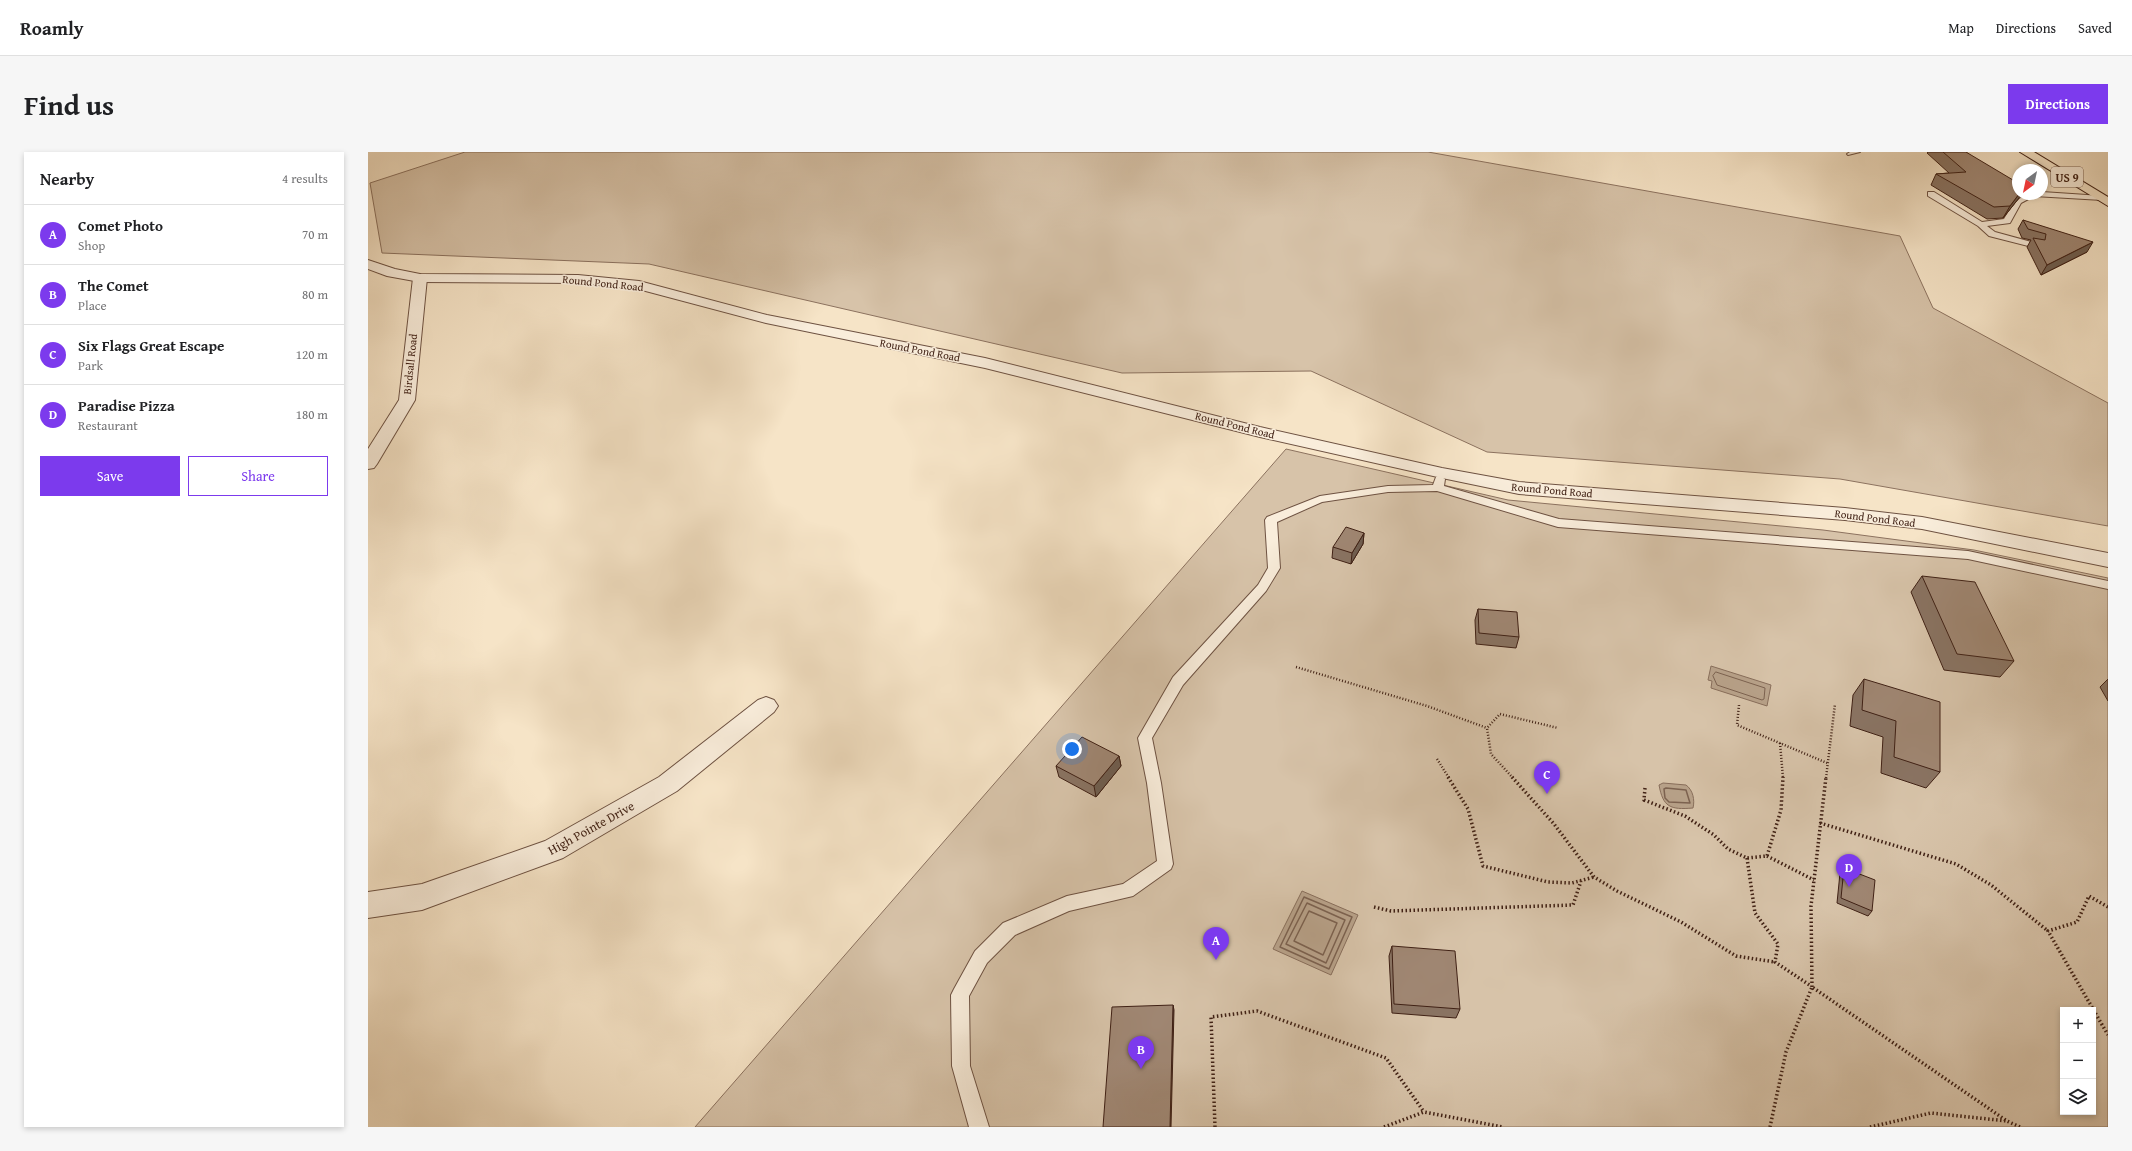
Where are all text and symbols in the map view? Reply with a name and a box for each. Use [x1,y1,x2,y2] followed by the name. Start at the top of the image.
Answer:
[20,14,84,42] text: Roamly
[1948,18,1974,38] text: Map
[1996,18,2056,38] text: Directions
[2078,18,2112,38] text: Saved
[24,84,114,125] text: Find us
[2008,84,2108,124] button: Directions
[2012,164,2048,200] north arrow
[40,166,94,191] text: Nearby
[2051,167,2083,187] road number: US 9
[282,169,328,188] text: 4 results
[78,215,163,236] text: Comet Photo
[49,225,57,244] text: A
[302,225,328,244] text: 70 m
[78,236,105,255] text: Shop
[562,271,644,295] street label: Round Pond Road
[78,275,149,296] text: The Comet
[49,285,57,304] text: B
[302,285,328,304] text: 80 m
[78,296,107,315] text: Place
[399,333,421,395] street label: Birdsall Road
[879,334,962,366] street label: Round Pond Road
[78,335,224,356] text: Six Flags Great Escape
[49,345,57,364] text: C
[296,345,328,364] text: 120 m
[78,356,103,375] text: Park
[78,395,175,416] text: Paradise Pizza
[49,405,57,424] text: D
[296,405,328,424] text: 180 m
[1194,407,1277,443] street label: Round Pond Road
[78,416,138,435] text: Restaurant
[40,456,180,496] button: Save
[188,456,328,496] button: Share
[1511,478,1593,502] street label: Round Pond Road
[1834,505,1916,531] street label: Round Pond Road
[1062,739,1082,759] your location
[1534,761,1560,794] pin: C
[544,796,638,860] street label: High Pointe Drive
[1836,854,1862,887] pin: D
[1203,927,1229,960] pin: A
[2060,1007,2096,1115] map controls
[2060,1007,2096,1043] button: +
[1128,1036,1154,1069] pin: B
[2060,1043,2096,1079] button: −
[2060,1079,2096,1115] button: layers

